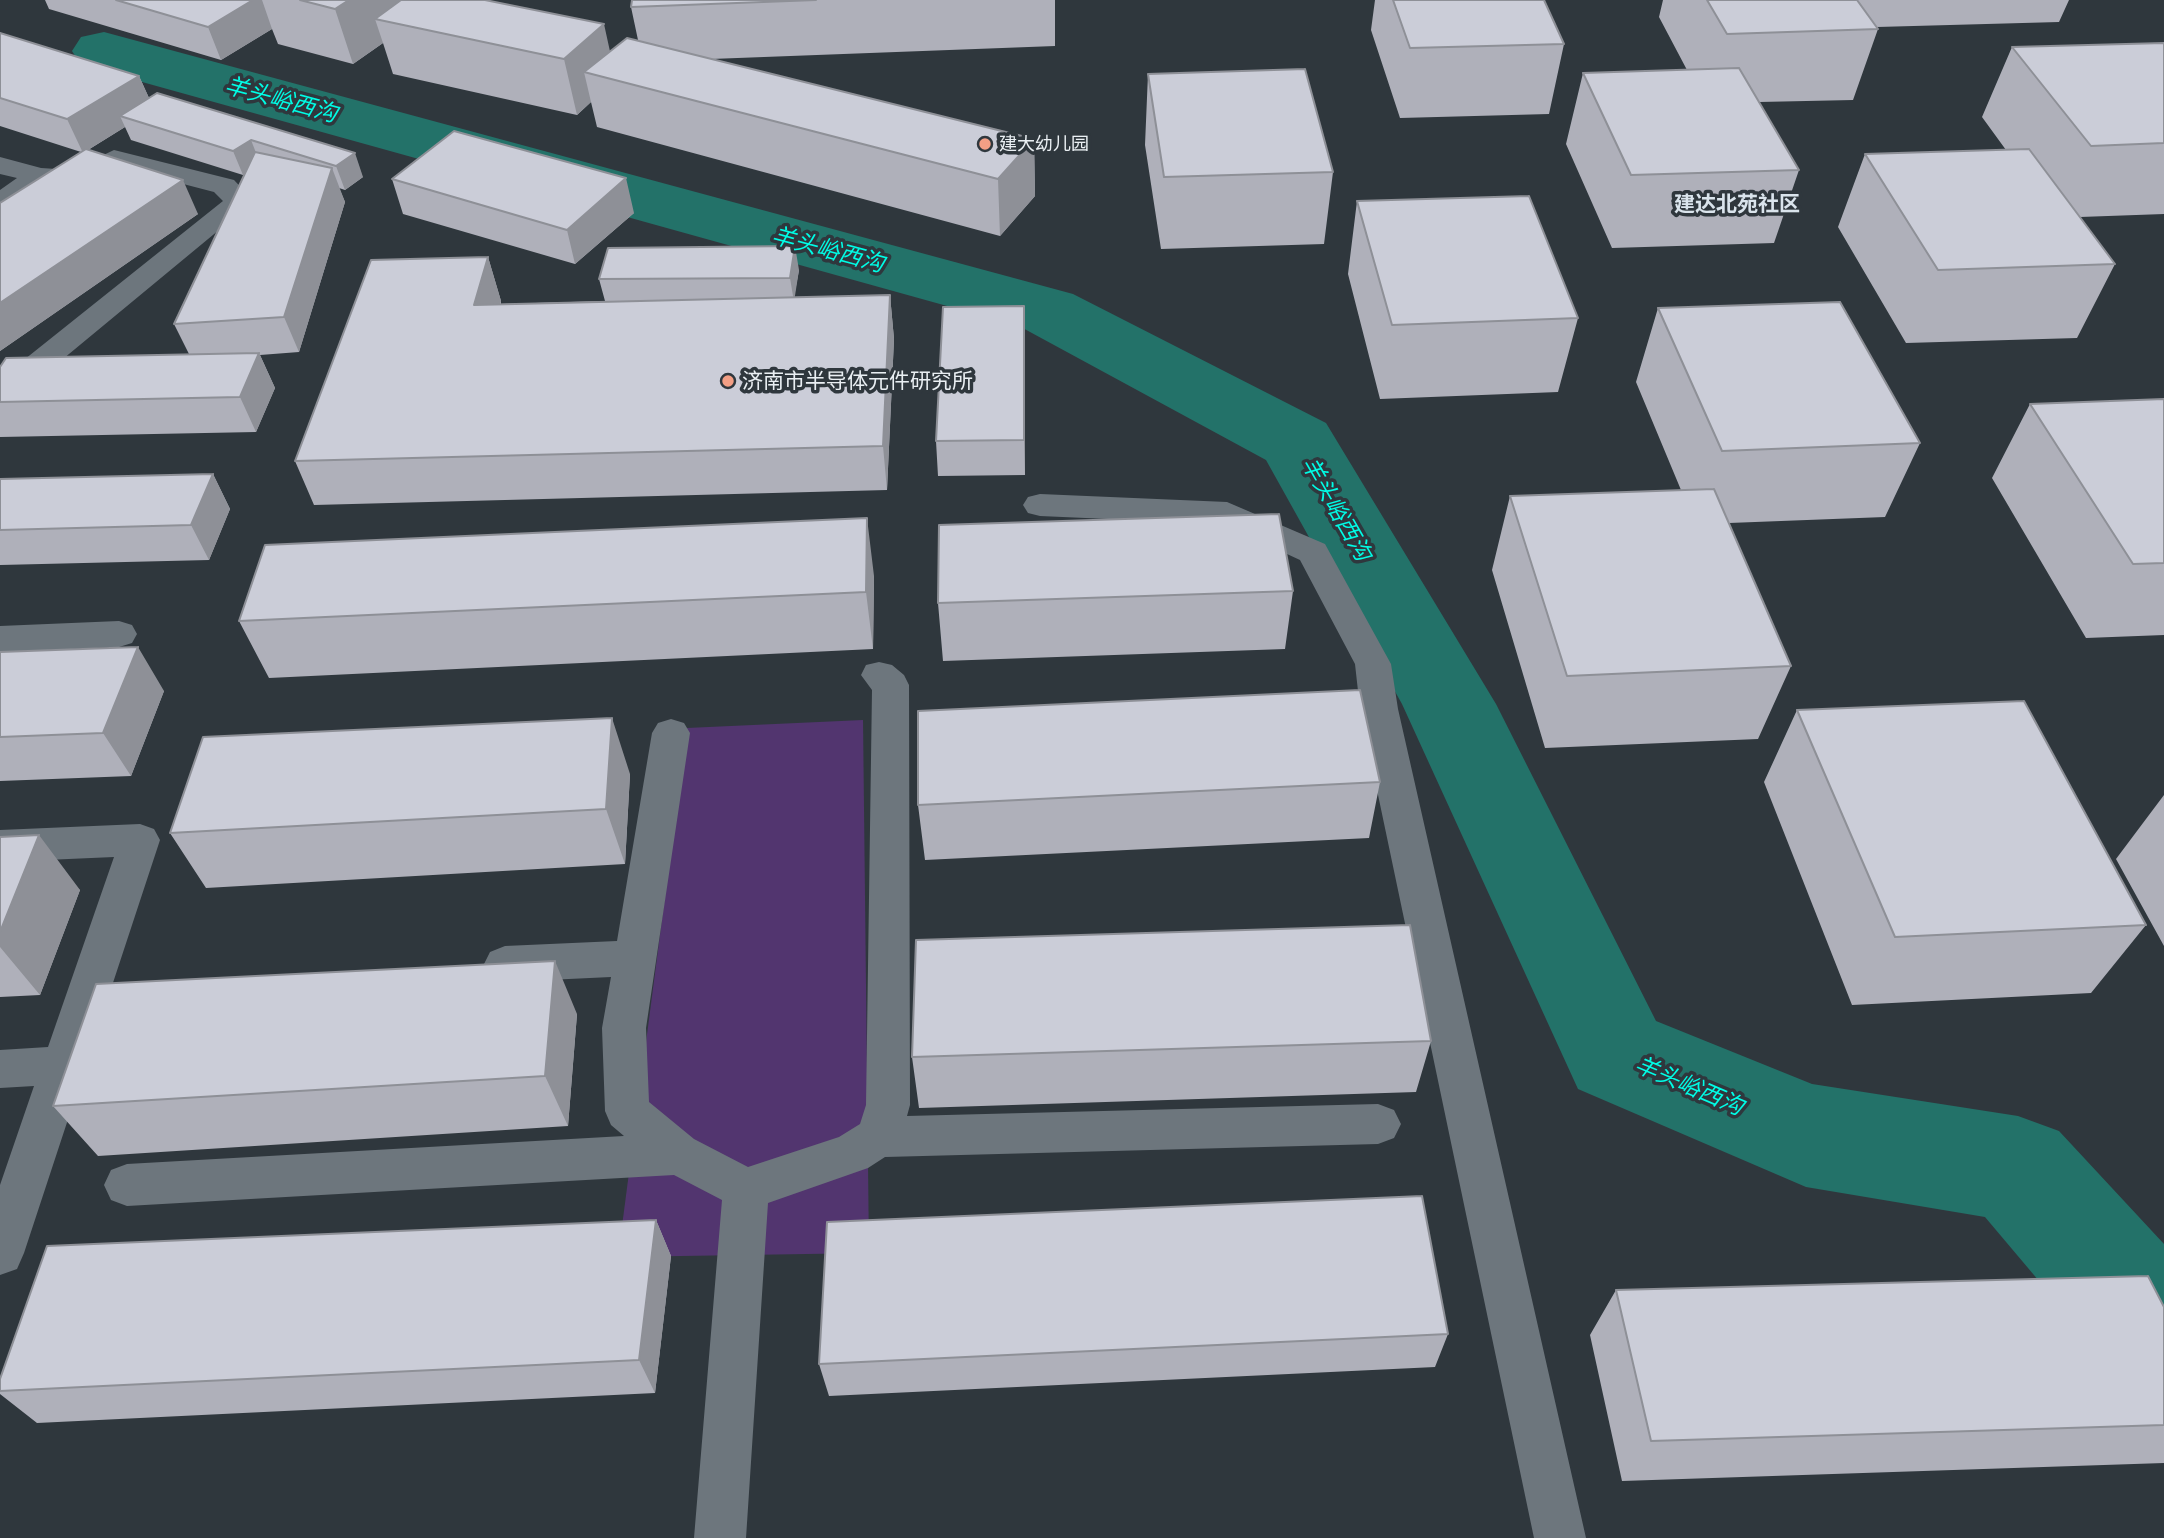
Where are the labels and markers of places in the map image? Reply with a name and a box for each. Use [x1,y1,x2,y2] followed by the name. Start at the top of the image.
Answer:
[999,133,1089,155] place label: 建大幼儿园
[977,136,993,152] marker: 建大幼儿园
[742,368,973,394] place label: 济南市半导体元件研究所
[720,373,736,389] marker: 济南市半导体元件研究所

